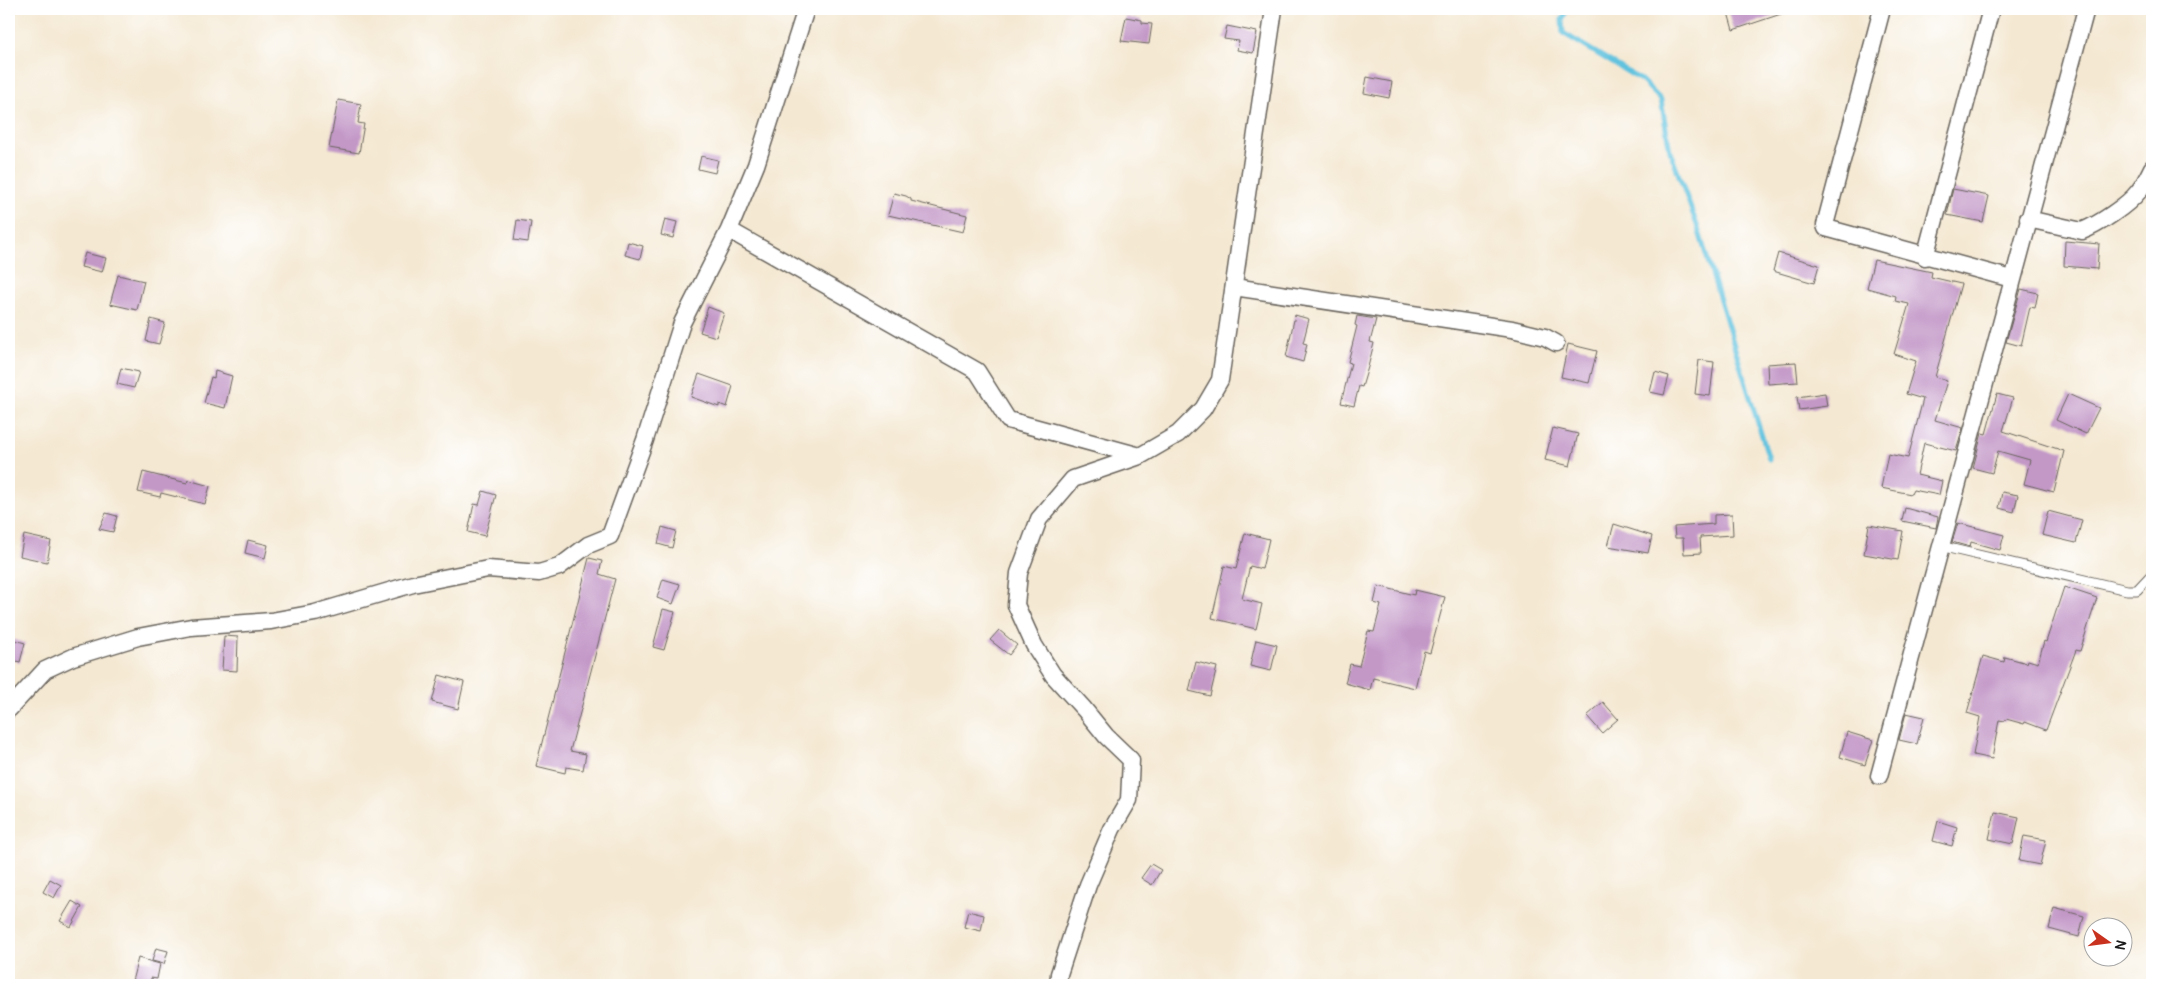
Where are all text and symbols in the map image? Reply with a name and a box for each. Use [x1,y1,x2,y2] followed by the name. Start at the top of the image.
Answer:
[2084,916,2134,966] north arrow
[2111,938,2130,952] text: N

